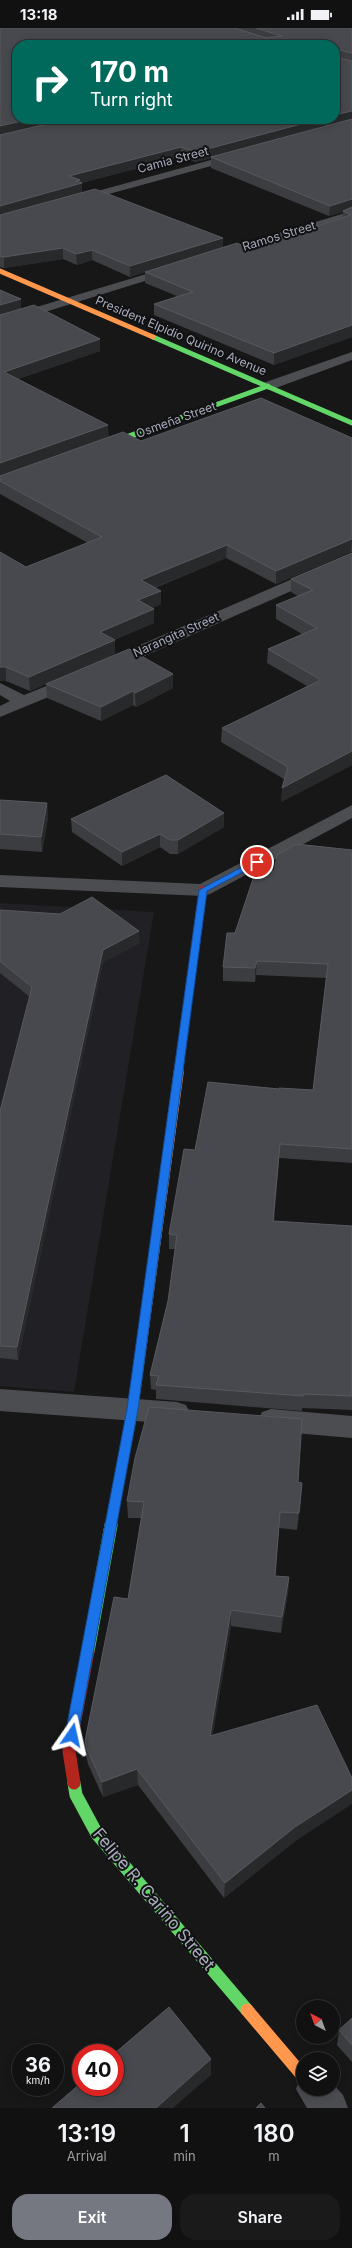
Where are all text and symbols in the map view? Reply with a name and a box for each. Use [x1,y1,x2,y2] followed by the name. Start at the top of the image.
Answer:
[20,5,57,24] text: 13:18
[90,55,169,89] text: 170 m
[24,56,76,108] icon: right
[90,89,173,110] text: Turn right
[136,143,210,176] street label: Camia Street
[240,217,317,254] street label: Ramos Street
[93,293,269,379] street label: President Elpidio Quirino Avenue
[134,398,218,441] street label: Osmeña Street
[131,609,221,660] street label: Narangita Street
[240,845,274,879] pin
[246,851,268,873] icon: arrive
[51,1714,93,1756] position arrow
[89,1824,219,1974] street label: Felipe R. Cariño Street
[296,2000,340,2044] north arrow
[296,2000,340,2096] map controls
[72,2044,124,2096] speed limit sign: 40
[296,2052,340,2096] button: layers
[25,2053,51,2077] text: 36
[26,2074,50,2086] text: km/h
[57,2119,116,2148] text: 13:19
[180,2119,190,2148] text: 1
[253,2119,295,2148] text: 180
[67,2148,107,2164] text: Arrival
[173,2148,196,2164] text: min
[268,2148,280,2164] text: m
[12,2194,172,2240] button: Exit
[180,2194,340,2240] button: Share

